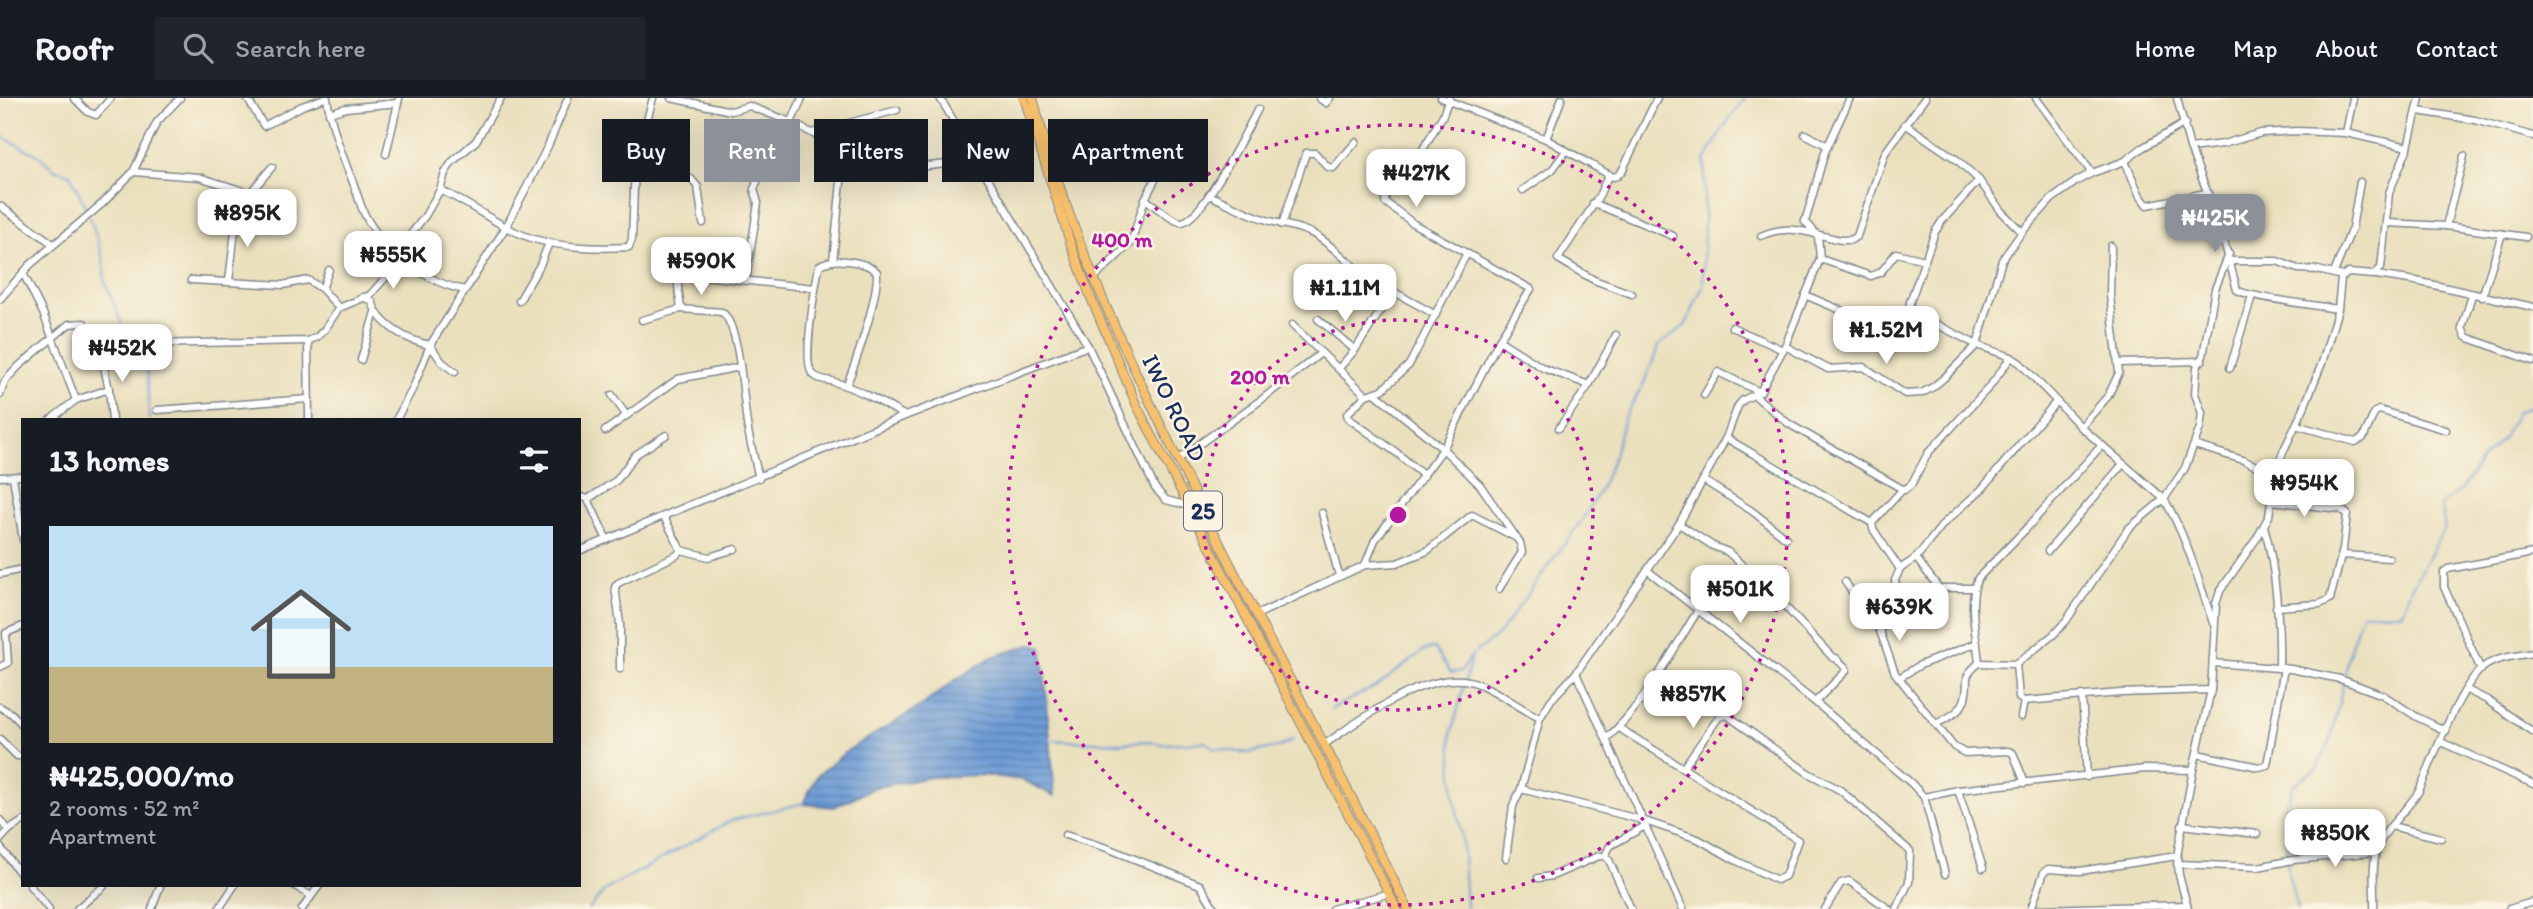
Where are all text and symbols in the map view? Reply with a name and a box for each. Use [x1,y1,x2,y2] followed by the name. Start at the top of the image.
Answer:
[155,17,645,80] search box
[35,29,113,68] text: Roofr
[179,29,217,67] icon: search
[235,32,366,64] text: Search here
[2135,34,2195,63] text: Home
[2233,34,2277,63] text: Map
[2315,34,2378,63] text: About
[2416,34,2498,63] text: Contact
[602,119,690,182] chip: Buy
[704,119,800,182] chip: Rent
[814,119,928,182] chip: Filters
[942,119,1034,182] chip: New
[1048,119,1208,182] chip: Apartment
[1367,150,1465,209] pin: ₦427K
[1382,158,1450,186] text: ₦427K
[198,190,296,249] pin: ₦895K
[2166,194,2264,254] pin: ₦425K
[214,198,280,226] text: ₦895K
[2181,203,2249,231] text: ₦425K
[1092,227,1153,252] text: 400 m
[344,232,442,291] pin: ₦555K
[652,238,750,297] pin: ₦590K
[360,240,426,268] text: ₦555K
[667,246,735,274] text: ₦590K
[1288,264,1402,324] pin: ₦1.11M
[1309,273,1381,301] text: ₦1.11M
[1829,306,1943,366] pin: ₦1.52M
[1849,315,1923,343] text: ₦1.52M
[73,324,171,384] pin: ₦452K
[88,333,156,361] text: ₦452K
[1136,349,1213,466] street label: IWO ROAD
[1230,364,1290,389] text: 200 m
[515,441,553,479] icon: filters
[49,442,169,479] text: 13 homes
[2255,460,2353,519] pin: ₦954K
[2270,468,2338,496] text: ₦954K
[1184,492,1222,530] road number: 25
[1386,503,1410,527] centre of rings
[1691,566,1789,625] pin: ₦501K
[238,571,364,697] icon: home
[1707,574,1773,602] text: ₦501K
[1850,584,1948,643] pin: ₦639K
[1866,592,1932,620] text: ₦639K
[1644,670,1742,730] pin: ₦857K
[1660,679,1726,707] text: ₦857K
[49,757,234,794] text: ₦425,000/mo
[49,794,199,822] text: 2 rooms · 52 m²
[2286,810,2384,869] pin: ₦850K
[2301,818,2369,846] text: ₦850K
[49,822,156,850] text: Apartment

